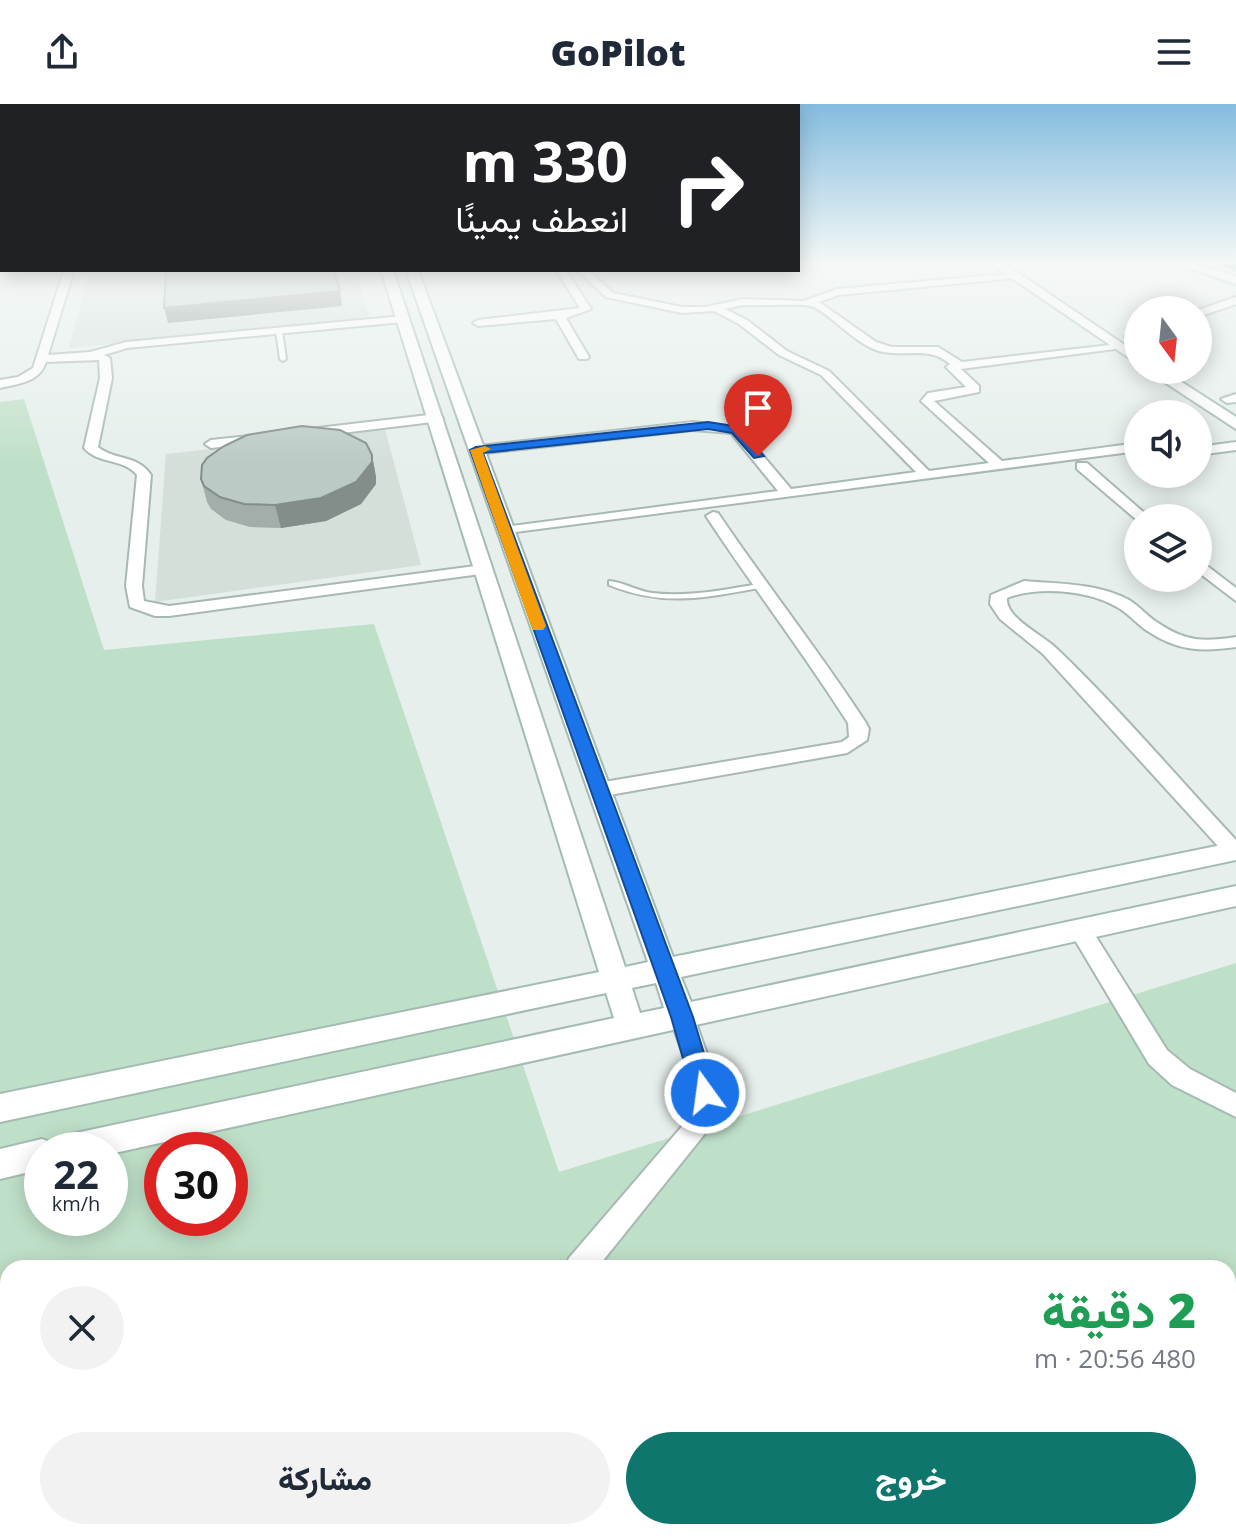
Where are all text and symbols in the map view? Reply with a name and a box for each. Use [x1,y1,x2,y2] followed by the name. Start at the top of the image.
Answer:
[550,28,686,77] text: GoPilot
[40,30,84,74] icon: share
[1152,30,1196,74] icon: menu
[462,122,628,198] text: 330 m
[656,136,760,240] icon: right
[455,194,628,243] text: انعطف يمينًا
[1124,296,1212,384] north arrow
[1124,296,1212,592] map controls
[724,374,792,456] pin
[736,386,780,430] icon: arrive
[1124,400,1212,488] button: sound
[1124,504,1212,592] button: layers
[663,1051,747,1135] position arrow
[144,1132,248,1236] speed limit sign: 30
[53,1146,99,1201] text: 22
[52,1190,100,1217] text: km/h
[1042,1277,1196,1342] text: 2 دقيقة
[40,1286,124,1370] button: close
[1034,1340,1196,1376] text: 480 m · 20:56
[40,1432,610,1524] button: مشاركة
[626,1432,1196,1524] button: خروج

